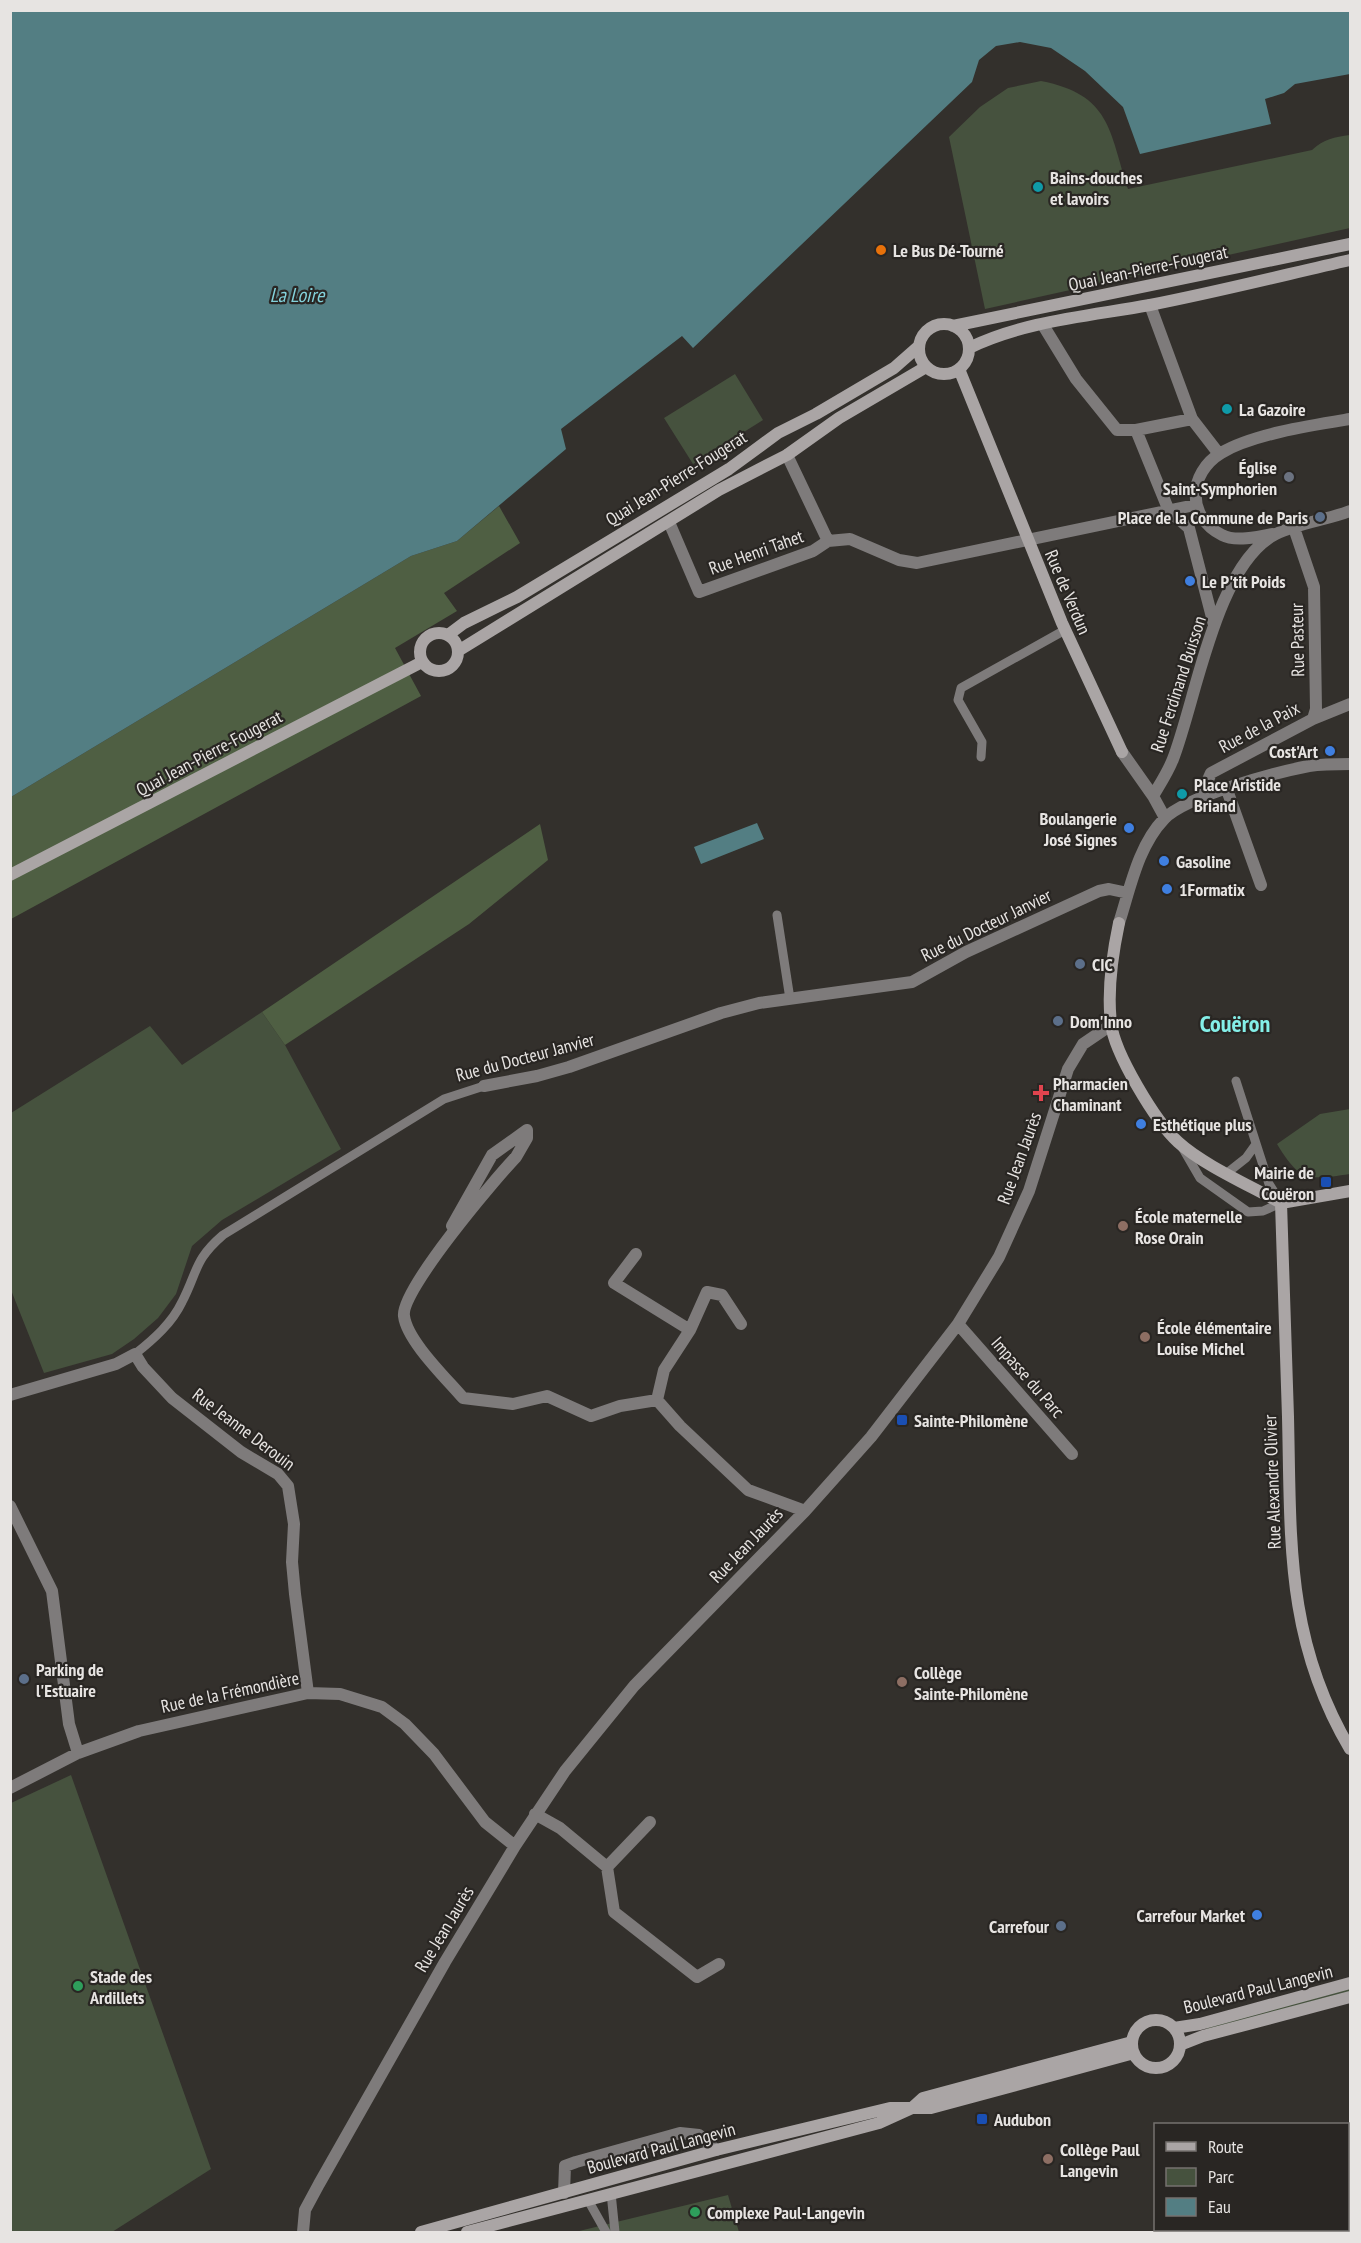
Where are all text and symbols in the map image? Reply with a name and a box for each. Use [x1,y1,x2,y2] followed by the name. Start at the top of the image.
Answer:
[1050,166,1142,210] place label: Bains-douches et lavoirs
[1031,180,1045,194] marker: Bains-douches et lavoirs
[893,239,1004,262] place label: Le Bus Dé-Tourné
[1066,240,1230,296] street label: Quai Jean-Pierre-Fougerat
[874,243,888,257] marker: Le Bus Dé-Tourné
[270,282,326,308] water label: La Loire
[1239,398,1306,421] place label: La Gazoire
[1220,402,1234,416] marker: La Gazoire
[601,425,751,531] street label: Quai Jean-Pierre-Fougerat
[1163,456,1277,500] place label: Église Saint-Symphorien
[1282,470,1296,484] marker: Église Saint-Symphorien
[1118,506,1308,529] place label: Place de la Commune de Paris
[1313,510,1327,524] marker: Place de la Commune de Paris
[706,524,806,580] street label: Rue Henri Tahet
[1040,546,1096,638] street label: Rue de Verdun
[1202,570,1286,593] place label: Le P'tit Poids
[1183,574,1197,588] marker: Le P'tit Poids
[1285,603,1309,677] street label: Rue Pasteur
[1145,613,1211,755] street label: Rue Ferdinand Buisson
[1215,696,1304,758] street label: Rue de la Paix
[132,705,286,801] street label: Quai Jean-Pierre-Fougerat
[1269,740,1319,763] place label: Cost'Art
[1323,744,1337,758] marker: Cost'Art
[1194,773,1281,817] place label: Place Aristide Briand
[1175,787,1189,801] marker: Place Aristide Briand
[1040,807,1117,851] place label: Boulangerie José Signes
[1122,821,1136,835] marker: Boulangerie José Signes
[1176,850,1231,873] place label: Gasoline
[1157,854,1171,868] marker: Gasoline
[1179,878,1245,901] place label: 1Formatix
[1160,882,1174,896] marker: 1Formatix
[917,883,1055,967] street label: Rue du Docteur Janvier
[1092,953,1113,976] place label: CIC
[1073,957,1087,971] marker: CIC
[1200,1008,1270,1039] district label: Couëron
[1070,1010,1132,1033] place label: Dom'Inno
[1051,1014,1065,1028] marker: Dom'Inno
[453,1027,597,1087] street label: Rue du Docteur Janvier
[1053,1072,1128,1116] place label: Pharmacien Chaminant
[1034,1086,1048,1100] marker: Pharmacien Chaminant
[992,1109,1046,1207] street label: Rue Jean Jaurès
[1153,1113,1252,1136] place label: Esthétique plus
[1134,1117,1148,1131] marker: Esthétique plus
[1254,1161,1314,1205] place label: Mairie de Couëron
[1319,1175,1333,1189] marker: Mairie de Couëron
[1135,1205,1243,1249] place label: École maternelle Rose Orain
[1116,1219,1130,1233] marker: École maternelle Rose Orain
[1157,1316,1272,1360] place label: École élémentaire Louise Michel
[1138,1330,1152,1344] marker: École élémentaire Louise Michel
[987,1332,1070,1423] street label: Impasse du Parc
[188,1383,300,1475] street label: Rue Jeanne Derouin
[914,1409,1029,1432] place label: Sainte-Philomène
[895,1413,909,1427] marker: Sainte-Philomène
[1258,1414,1286,1550] street label: Rue Alexandre Olivier
[704,1502,788,1588] street label: Rue Jean Jaurès
[36,1658,104,1702] place label: Parking de l'Estuaire
[914,1661,1029,1705] place label: Collège Sainte-Philomène
[159,1666,301,1718] street label: Rue de la Frémondière
[17,1672,31,1686] marker: Parking de l'Estuaire
[895,1675,909,1689] marker: Collège Sainte-Philomène
[409,1882,479,1976] street label: Rue Jean Jaurès
[1137,1904,1246,1927] place label: Carrefour Market
[1250,1908,1264,1922] marker: Carrefour Market
[989,1915,1050,1938] place label: Carrefour
[1054,1919,1068,1933] marker: Carrefour
[1181,1959,1335,2019] street label: Boulevard Paul Langevin
[89,1965,152,2009] place label: Stade des Ardillets
[71,1979,85,1993] marker: Stade des Ardillets
[993,2108,1051,2131] place label: Audubon
[975,2112,989,2126] marker: Audubon
[584,2117,738,2179] street label: Boulevard Paul Langevin
[1154,2123,1349,2231] legend
[1208,2135,1244,2158] text: Route
[1060,2138,1140,2182] place label: Collège Paul Langevin
[1041,2152,1055,2166] marker: Collège Paul Langevin
[1208,2165,1235,2188] text: Parc
[1208,2195,1231,2218] text: Eau
[707,2201,865,2224] place label: Complexe Paul-Langevin
[688,2205,702,2219] marker: Complexe Paul-Langevin

